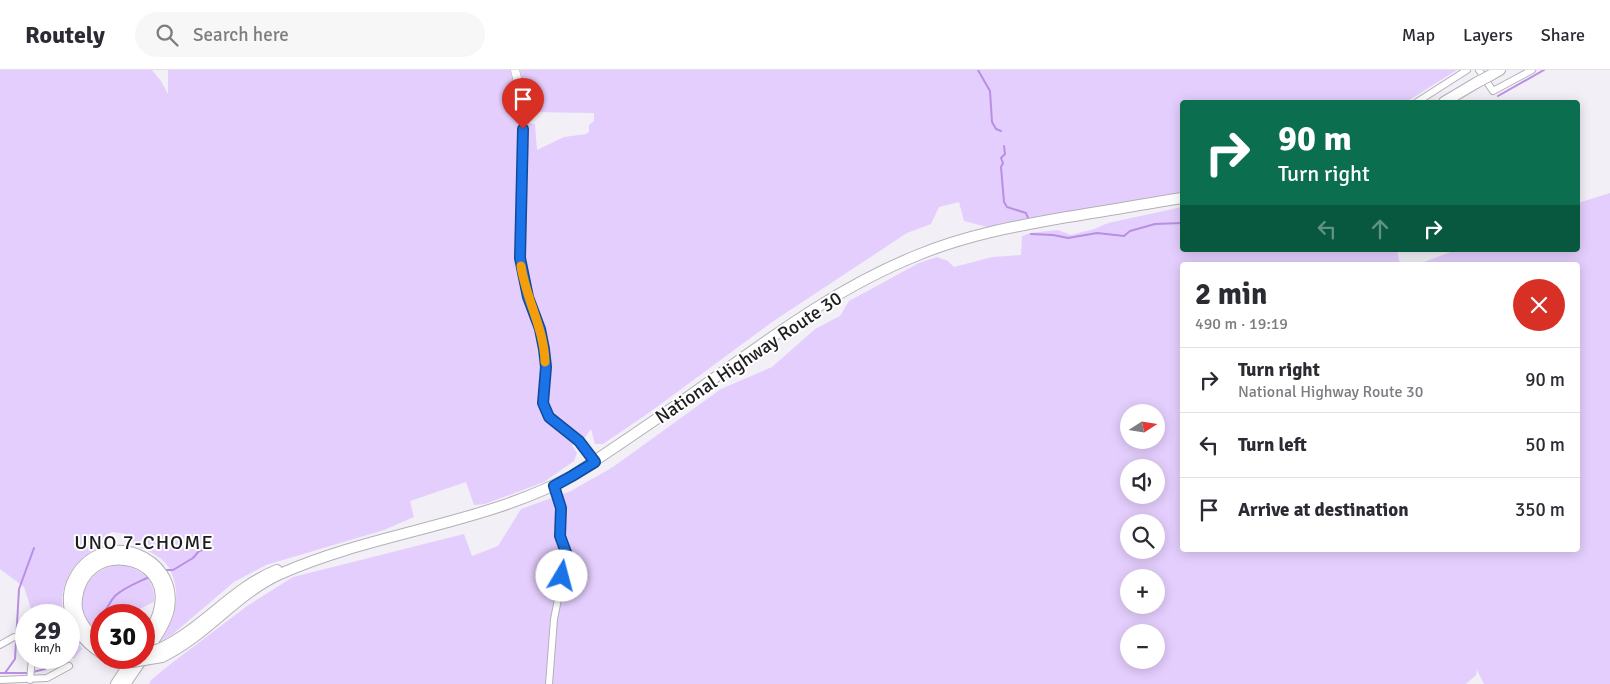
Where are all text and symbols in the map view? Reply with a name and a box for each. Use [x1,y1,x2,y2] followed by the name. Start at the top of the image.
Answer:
[135,12,485,57] search box
[25,20,105,50] text: Routely
[153,21,181,49] icon: search
[193,23,289,47] text: Search here
[1402,24,1435,46] text: Map
[1463,24,1513,46] text: Layers
[1541,24,1585,46] text: Share
[502,78,544,129] pin
[509,85,537,113] icon: arrive
[1278,117,1352,160] text: 90 m
[1195,120,1260,185] icon: right
[1278,160,1370,187] text: Turn right
[1313,215,1341,243] icon: left
[1366,215,1394,243] icon: ahead
[1419,215,1447,243] icon: right
[1195,276,1267,313] text: 2 min
[1513,279,1565,331] button: close
[651,286,847,429] street label: National Highway Route 30
[1195,314,1288,334] text: 490 m · 19:19
[1238,358,1320,382] text: Turn right
[1195,366,1223,394] icon: right
[1525,368,1565,392] text: 90 m
[1238,382,1423,402] text: National Highway Route 30
[1120,404,1165,449] north arrow
[1120,404,1165,669] map controls
[1195,431,1223,459] icon: left
[1238,433,1307,457] text: Turn left
[1525,433,1565,457] text: 50 m
[1120,459,1165,504] button: sound
[1195,496,1223,524] icon: arrive
[1238,498,1409,522] text: Arrive at destination
[1515,498,1565,522] text: 350 m
[1120,514,1165,559] button: search
[74,530,214,555] district label: UNO 7-CHOME
[535,549,587,601] position arrow
[1120,569,1165,614] button: +
[90,604,155,669] speed limit sign: 30
[34,615,61,646] text: 29
[1120,624,1165,669] button: −
[34,641,61,656] text: km/h

